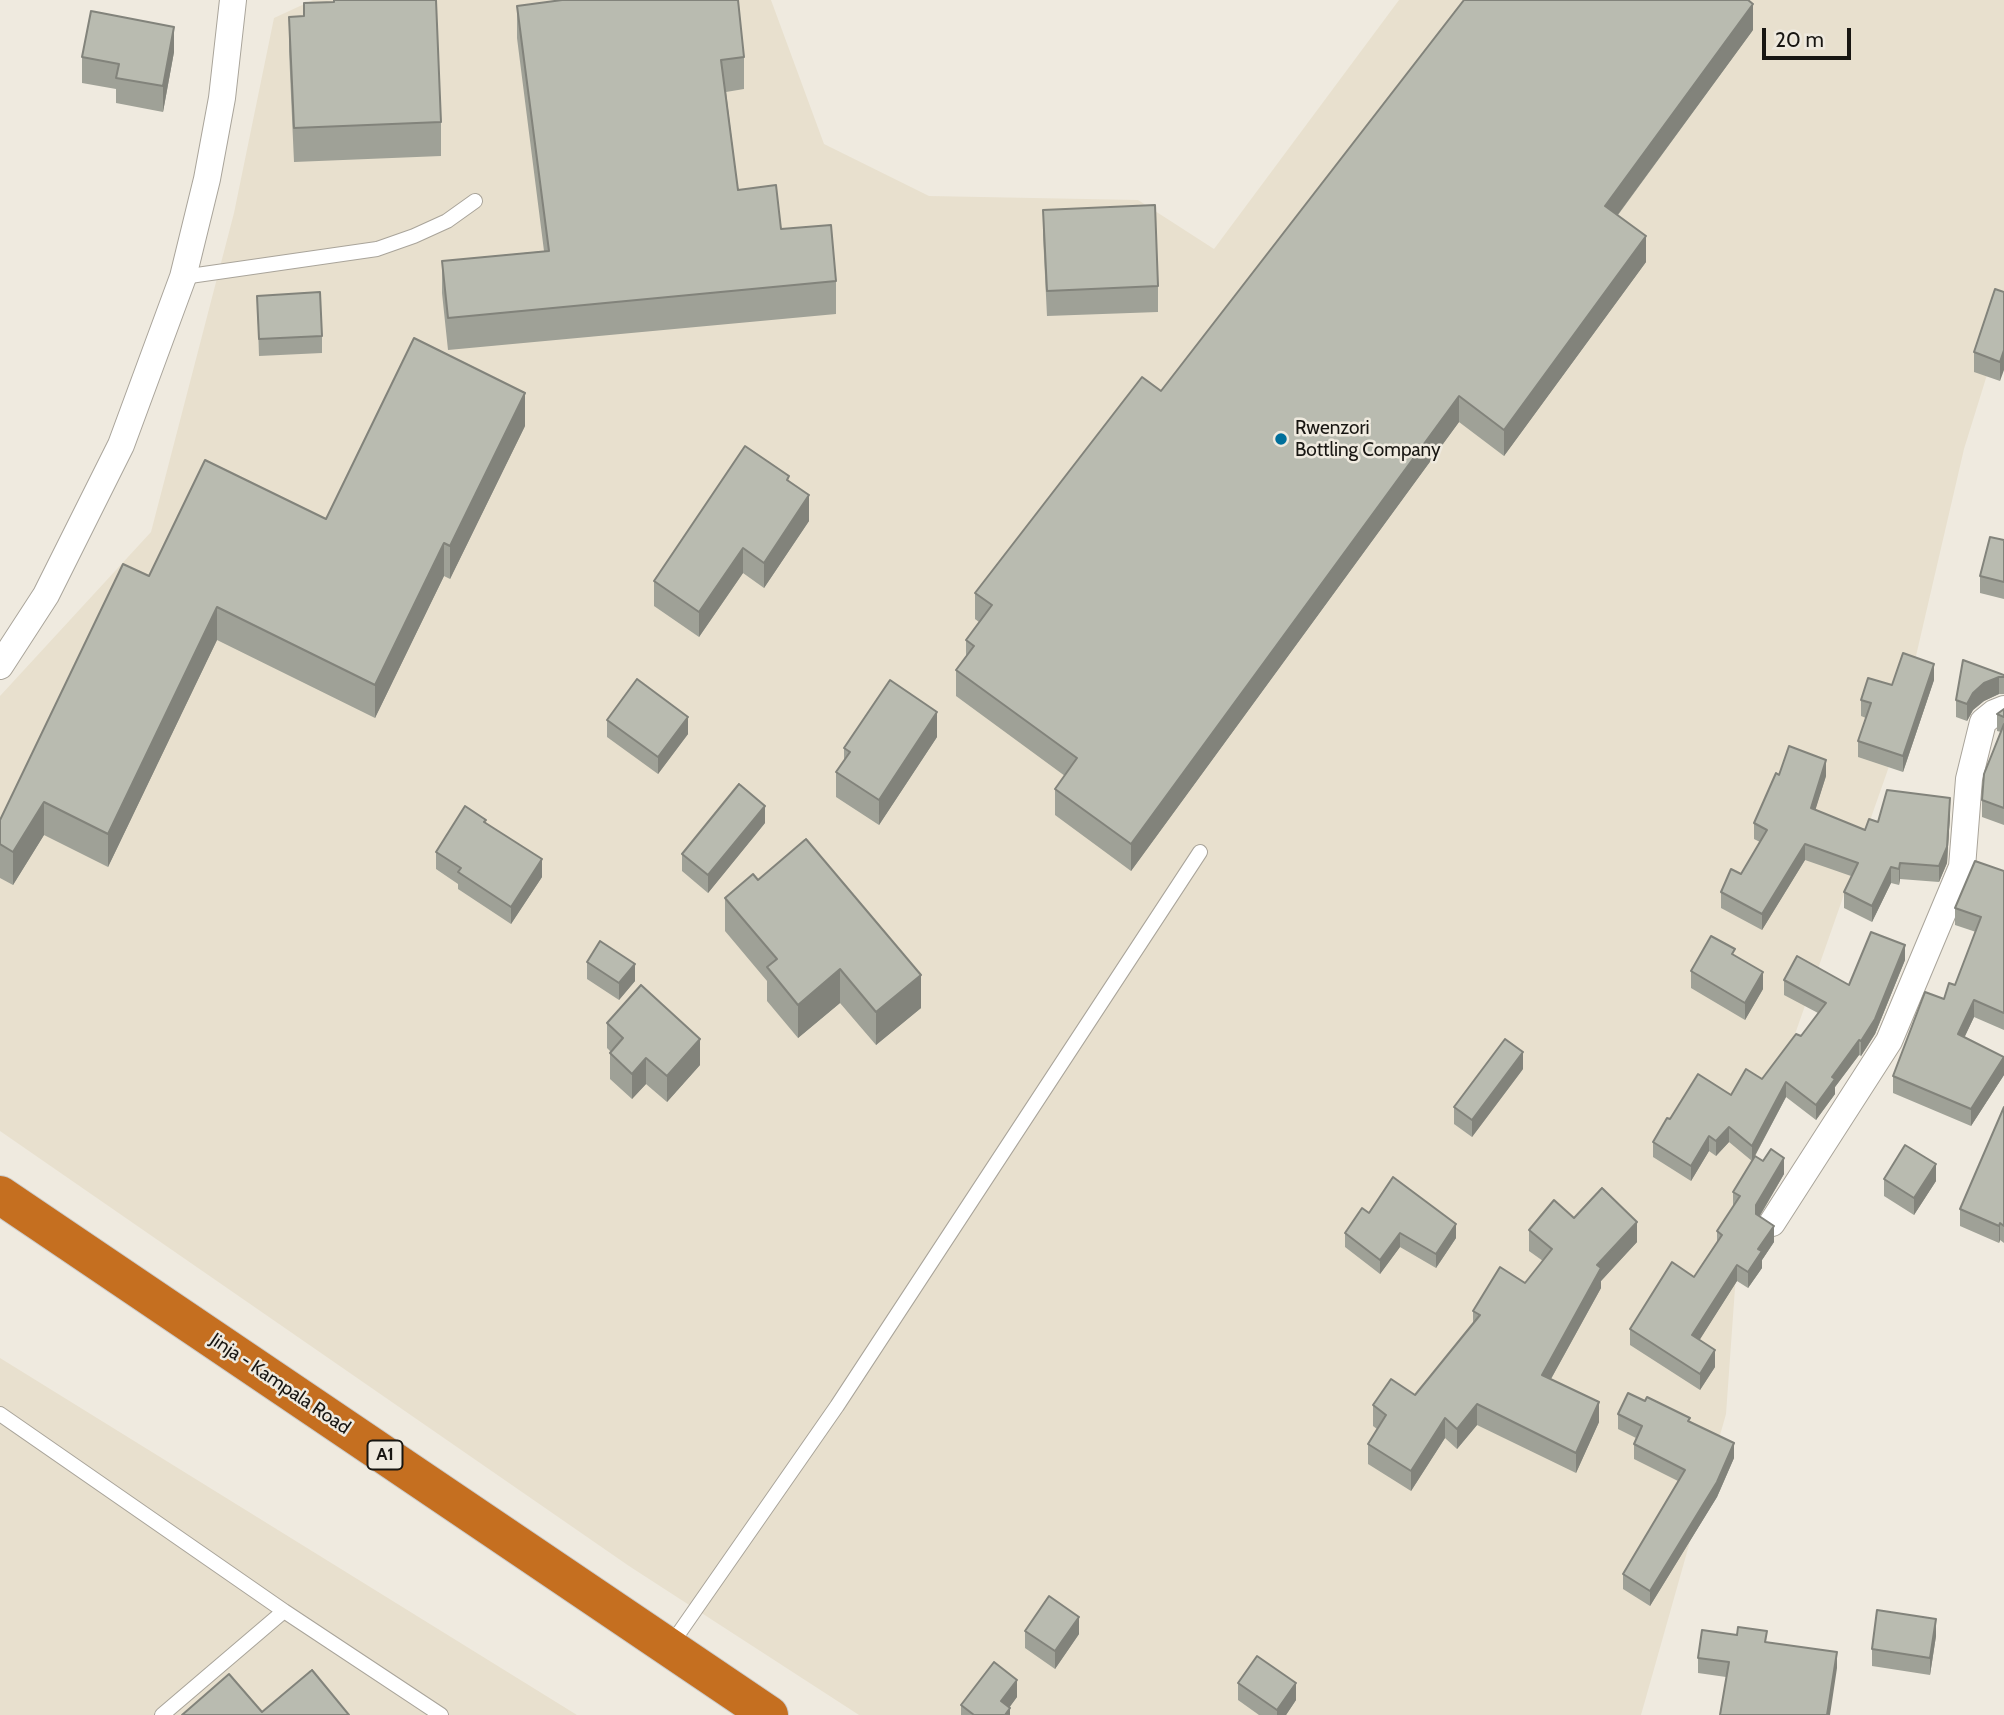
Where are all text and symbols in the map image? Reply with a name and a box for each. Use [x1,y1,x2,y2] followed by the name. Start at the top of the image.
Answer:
[1766,14,1855,58] scale bar
[1775,27,1824,52] text: 20 m
[1295,417,1441,461] place label: Rwenzori Bottling Company
[1273,431,1289,447] marker: Rwenzori Bottling Company
[205,1329,355,1439] street label: Jinja - Kampala Road
[368,1440,402,1470] road number: A1

